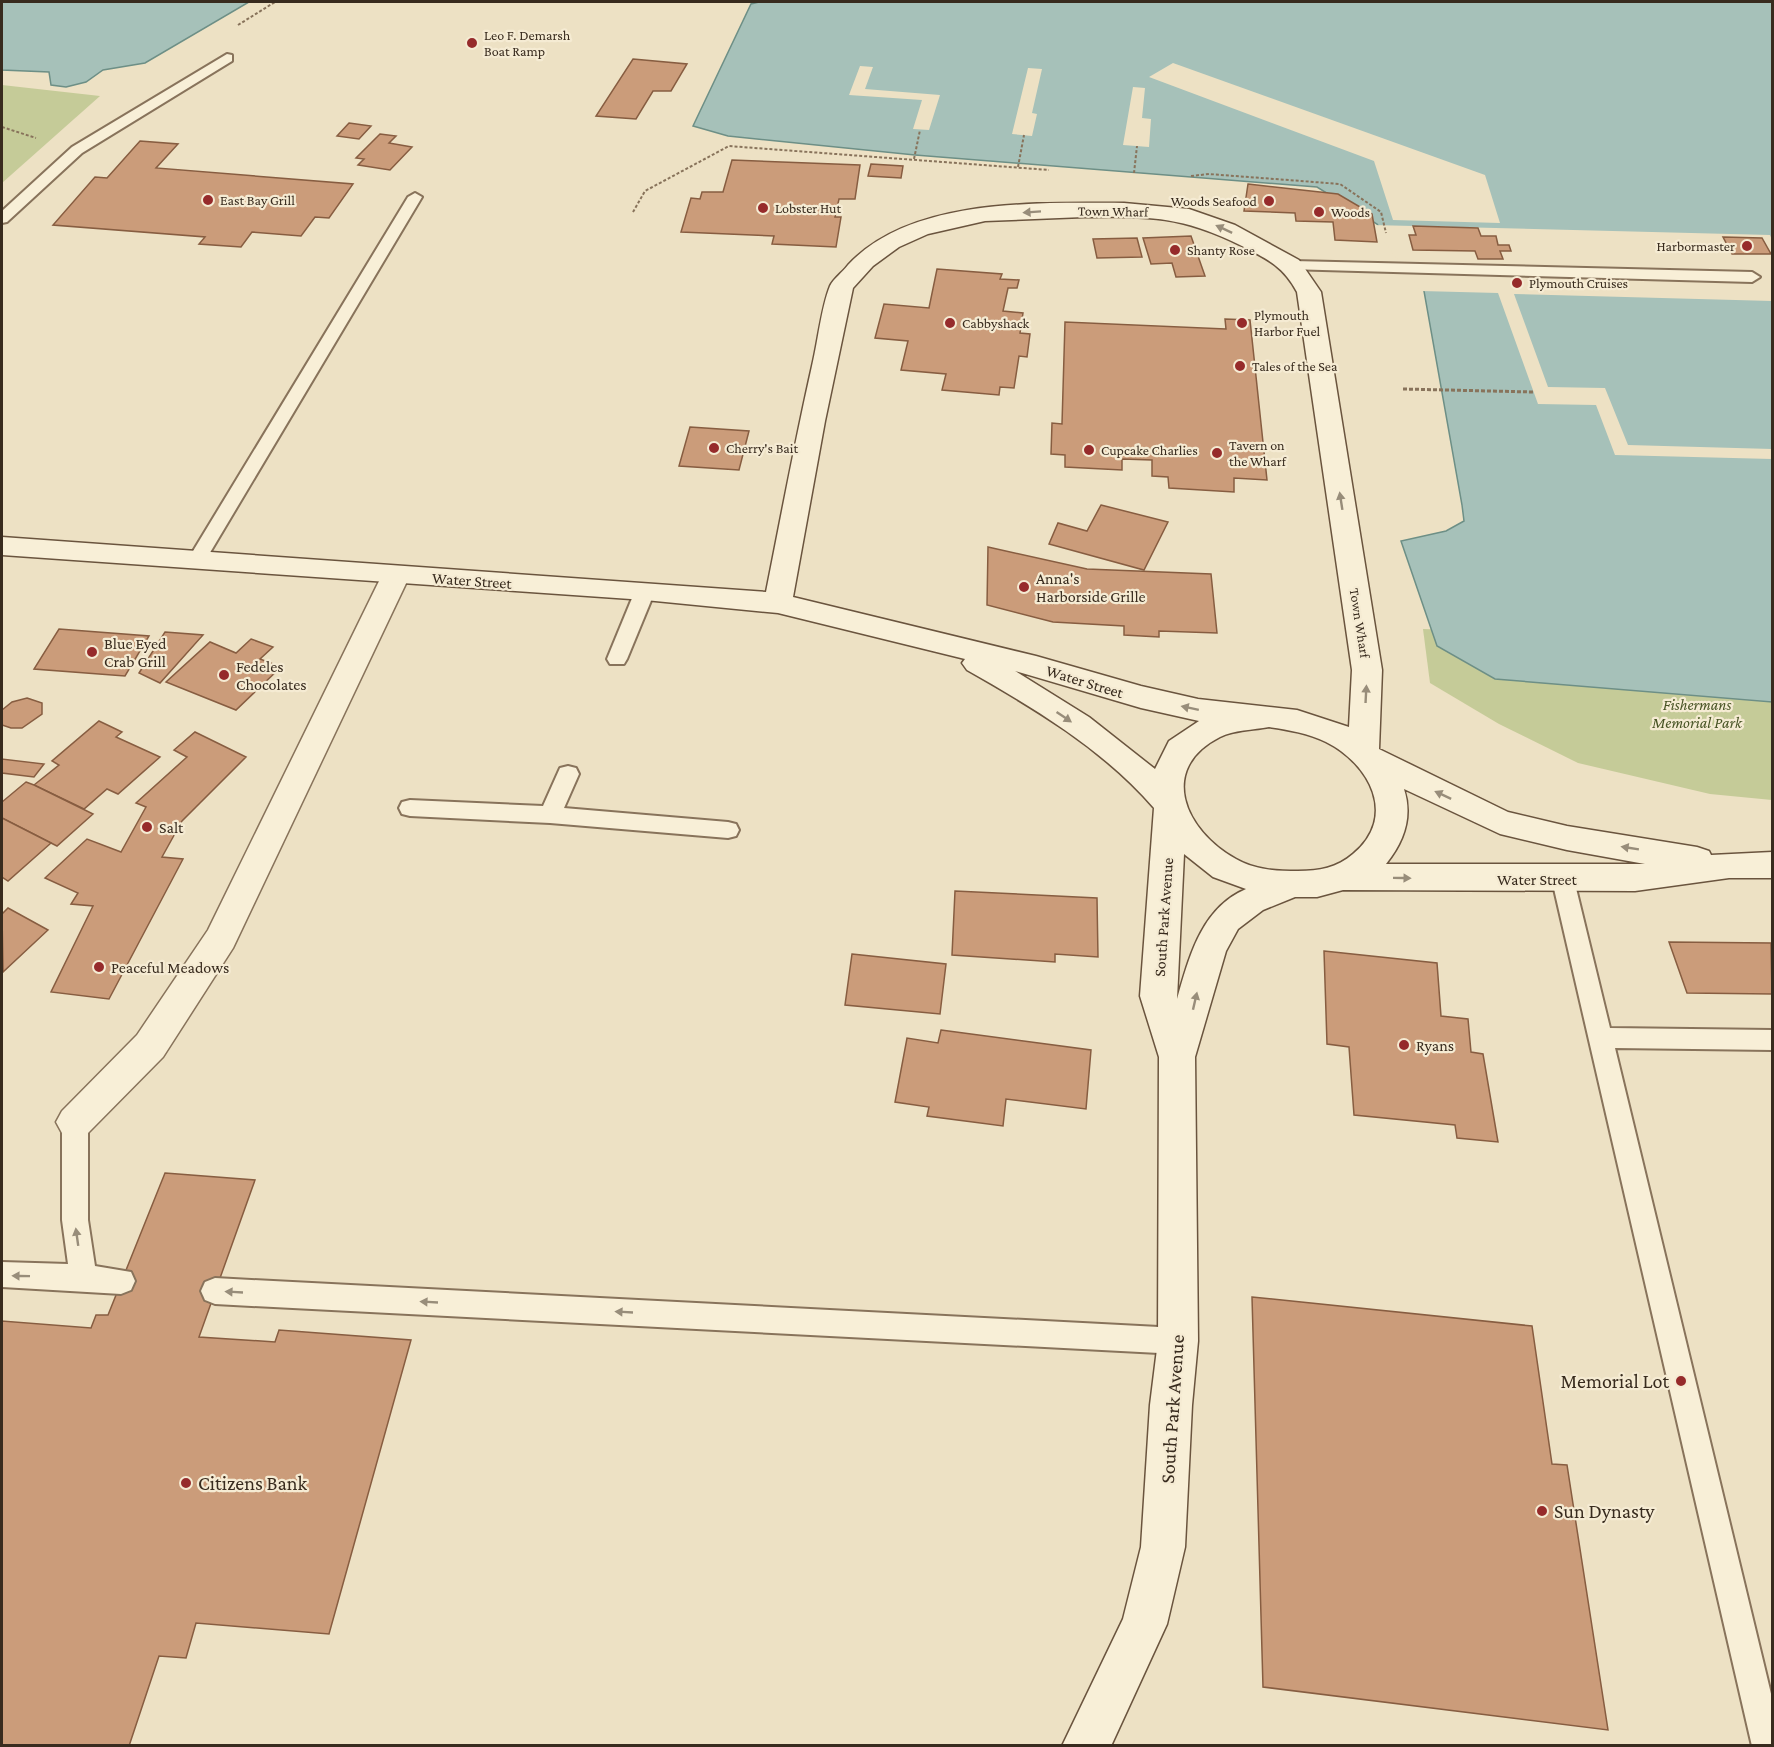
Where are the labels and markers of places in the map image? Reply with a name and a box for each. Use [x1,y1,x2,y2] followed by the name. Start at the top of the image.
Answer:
[484,27,571,59] place label: Leo F. Demarsh Boat Ramp
[465,36,479,50] marker: Leo F. Demarsh Boat Ramp
[220,192,295,208] place label: East Bay Grill
[201,193,215,207] marker: East Bay Grill
[1171,193,1258,209] place label: Woods Seafood
[1262,194,1276,208] marker: Woods Seafood
[775,200,842,216] place label: Lobster Hut
[756,201,770,215] marker: Lobster Hut
[1331,204,1370,220] place label: Woods
[1312,205,1326,219] marker: Woods
[1656,238,1735,254] place label: Harbormaster
[1740,239,1754,253] marker: Harbormaster
[1187,242,1255,258] place label: Shanty Rose
[1168,243,1182,257] marker: Shanty Rose
[1529,275,1628,291] place label: Plymouth Cruises
[1510,276,1524,290] marker: Plymouth Cruises
[1254,307,1321,339] place label: Plymouth Harbor Fuel
[962,315,1030,331] place label: Cabbyshack
[943,316,957,330] marker: Cabbyshack
[1235,316,1249,330] marker: Plymouth Harbor Fuel
[1252,358,1338,374] place label: Tales of the Sea
[1233,359,1247,373] marker: Tales of the Sea
[1229,437,1287,469] place label: Tavern on the Wharf
[726,440,798,456] place label: Cherry's Bait
[707,441,721,455] marker: Cherry's Bait
[1101,442,1198,458] place label: Cupcake Charlies
[1082,443,1096,457] marker: Cupcake Charlies
[1210,446,1224,460] marker: Tavern on the Wharf
[1036,570,1146,605] place label: Anna's Harborside Grille
[1017,580,1031,594] marker: Anna's Harborside Grille
[104,635,167,670] place label: Blue Eyed Crab Grill
[85,645,99,659] marker: Blue Eyed Crab Grill
[236,658,307,693] place label: Fedeles Chocolates
[217,668,231,682] marker: Fedeles Chocolates
[159,819,184,836] place label: Salt
[140,820,154,834] marker: Salt
[111,959,229,976] place label: Peaceful Meadows
[92,960,106,974] marker: Peaceful Meadows
[1416,1037,1454,1055] place label: Ryans
[1397,1038,1411,1052] marker: Ryans
[1560,1370,1669,1392] place label: Memorial Lot
[1674,1374,1688,1388] marker: Memorial Lot
[198,1472,307,1494] place label: Citizens Bank
[179,1476,193,1490] marker: Citizens Bank
[1554,1500,1655,1523] place label: Sun Dynasty
[1535,1504,1549,1518] marker: Sun Dynasty

